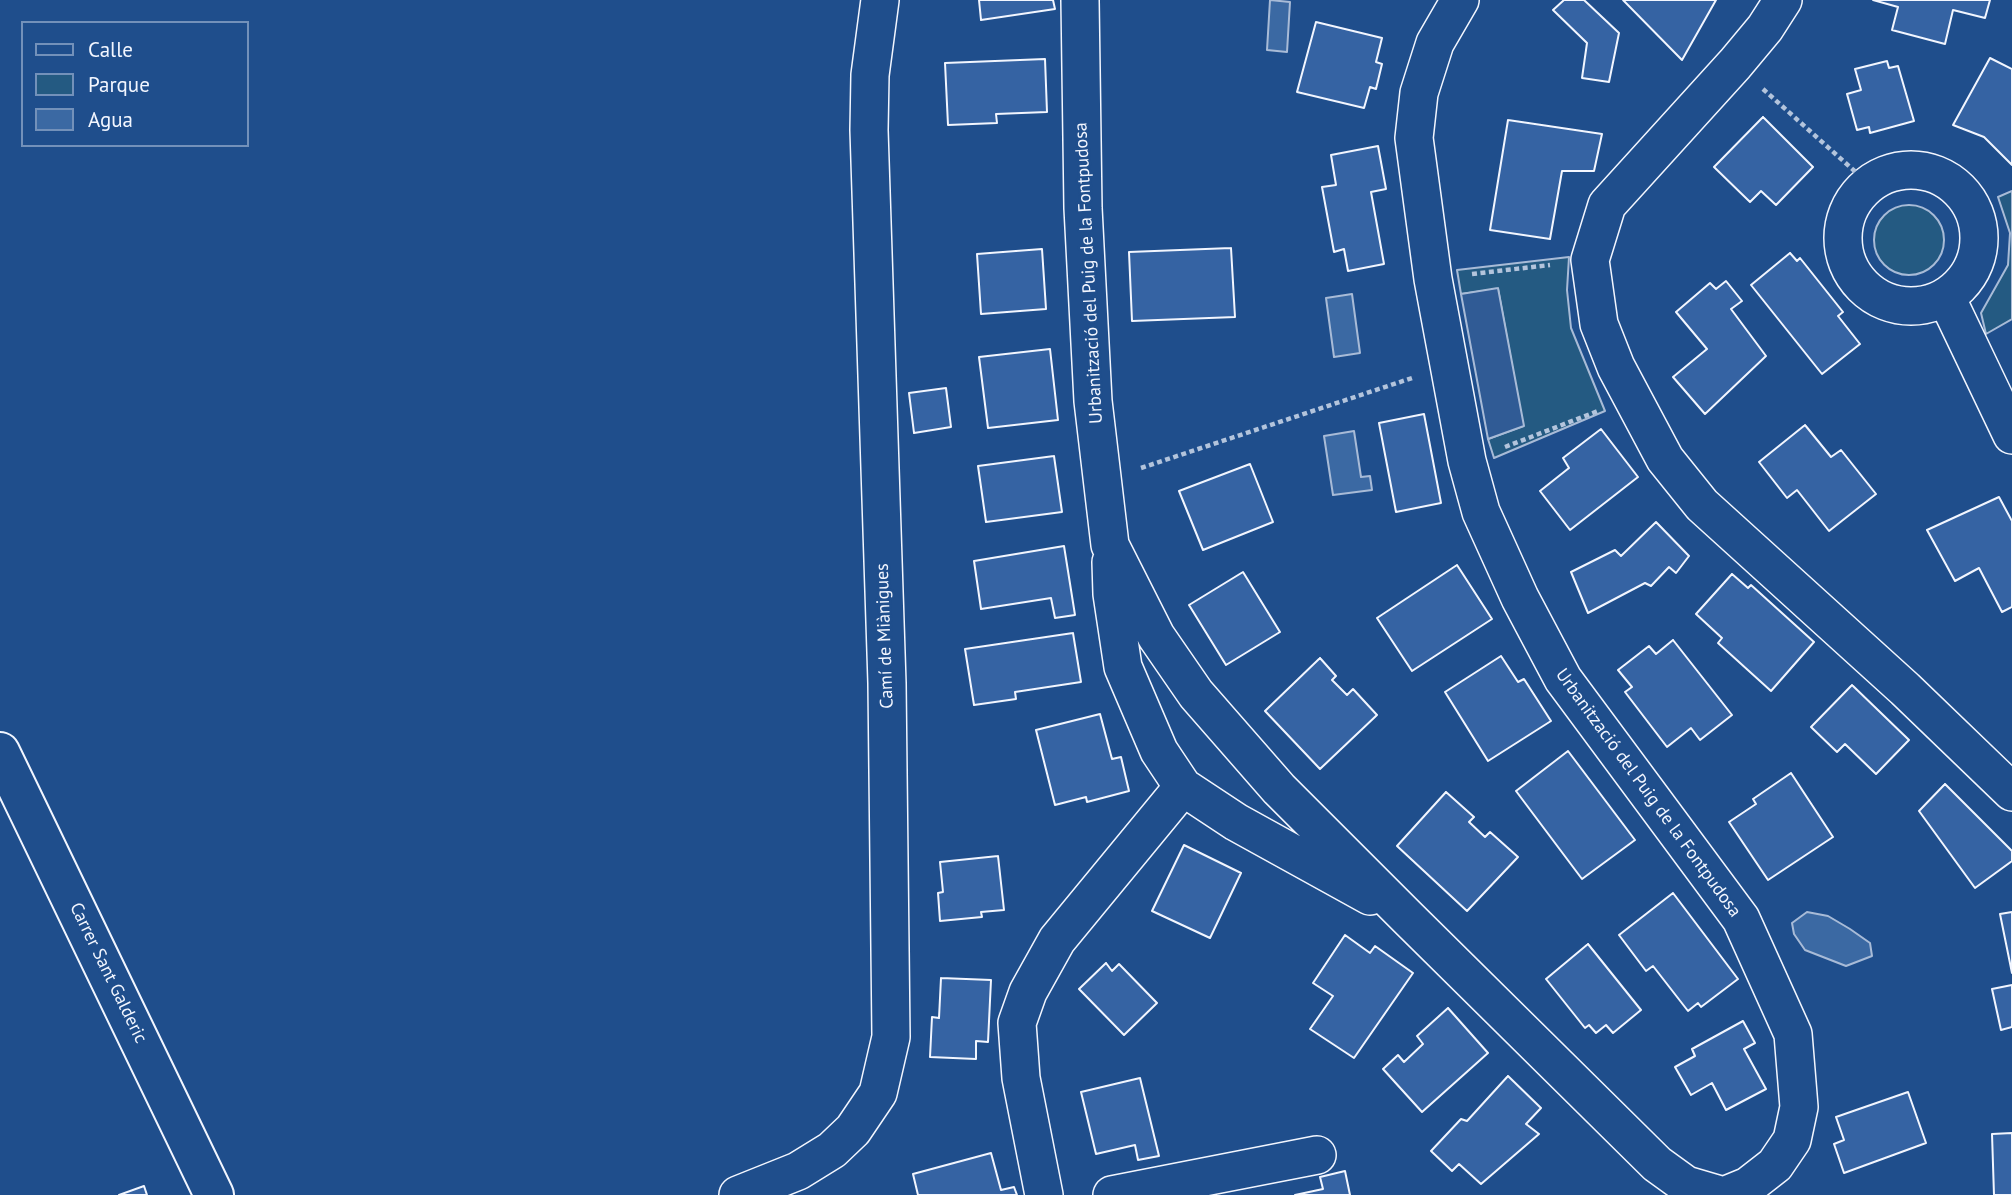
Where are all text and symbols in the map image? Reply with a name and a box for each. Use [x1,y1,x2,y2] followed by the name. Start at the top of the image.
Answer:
[21,21,248,147] legend
[88,36,133,63] text: Calle
[88,71,150,98] text: Parque
[88,106,133,133] text: Agua
[1070,122,1108,424] street label: Urbanització del Puig de la Fontpudosa
[872,563,898,709] street label: Camí de Miànigues
[1551,665,1745,921] street label: Urbanització del Puig de la Fontpudosa
[65,899,151,1047] street label: Carrer Sant Galderic

